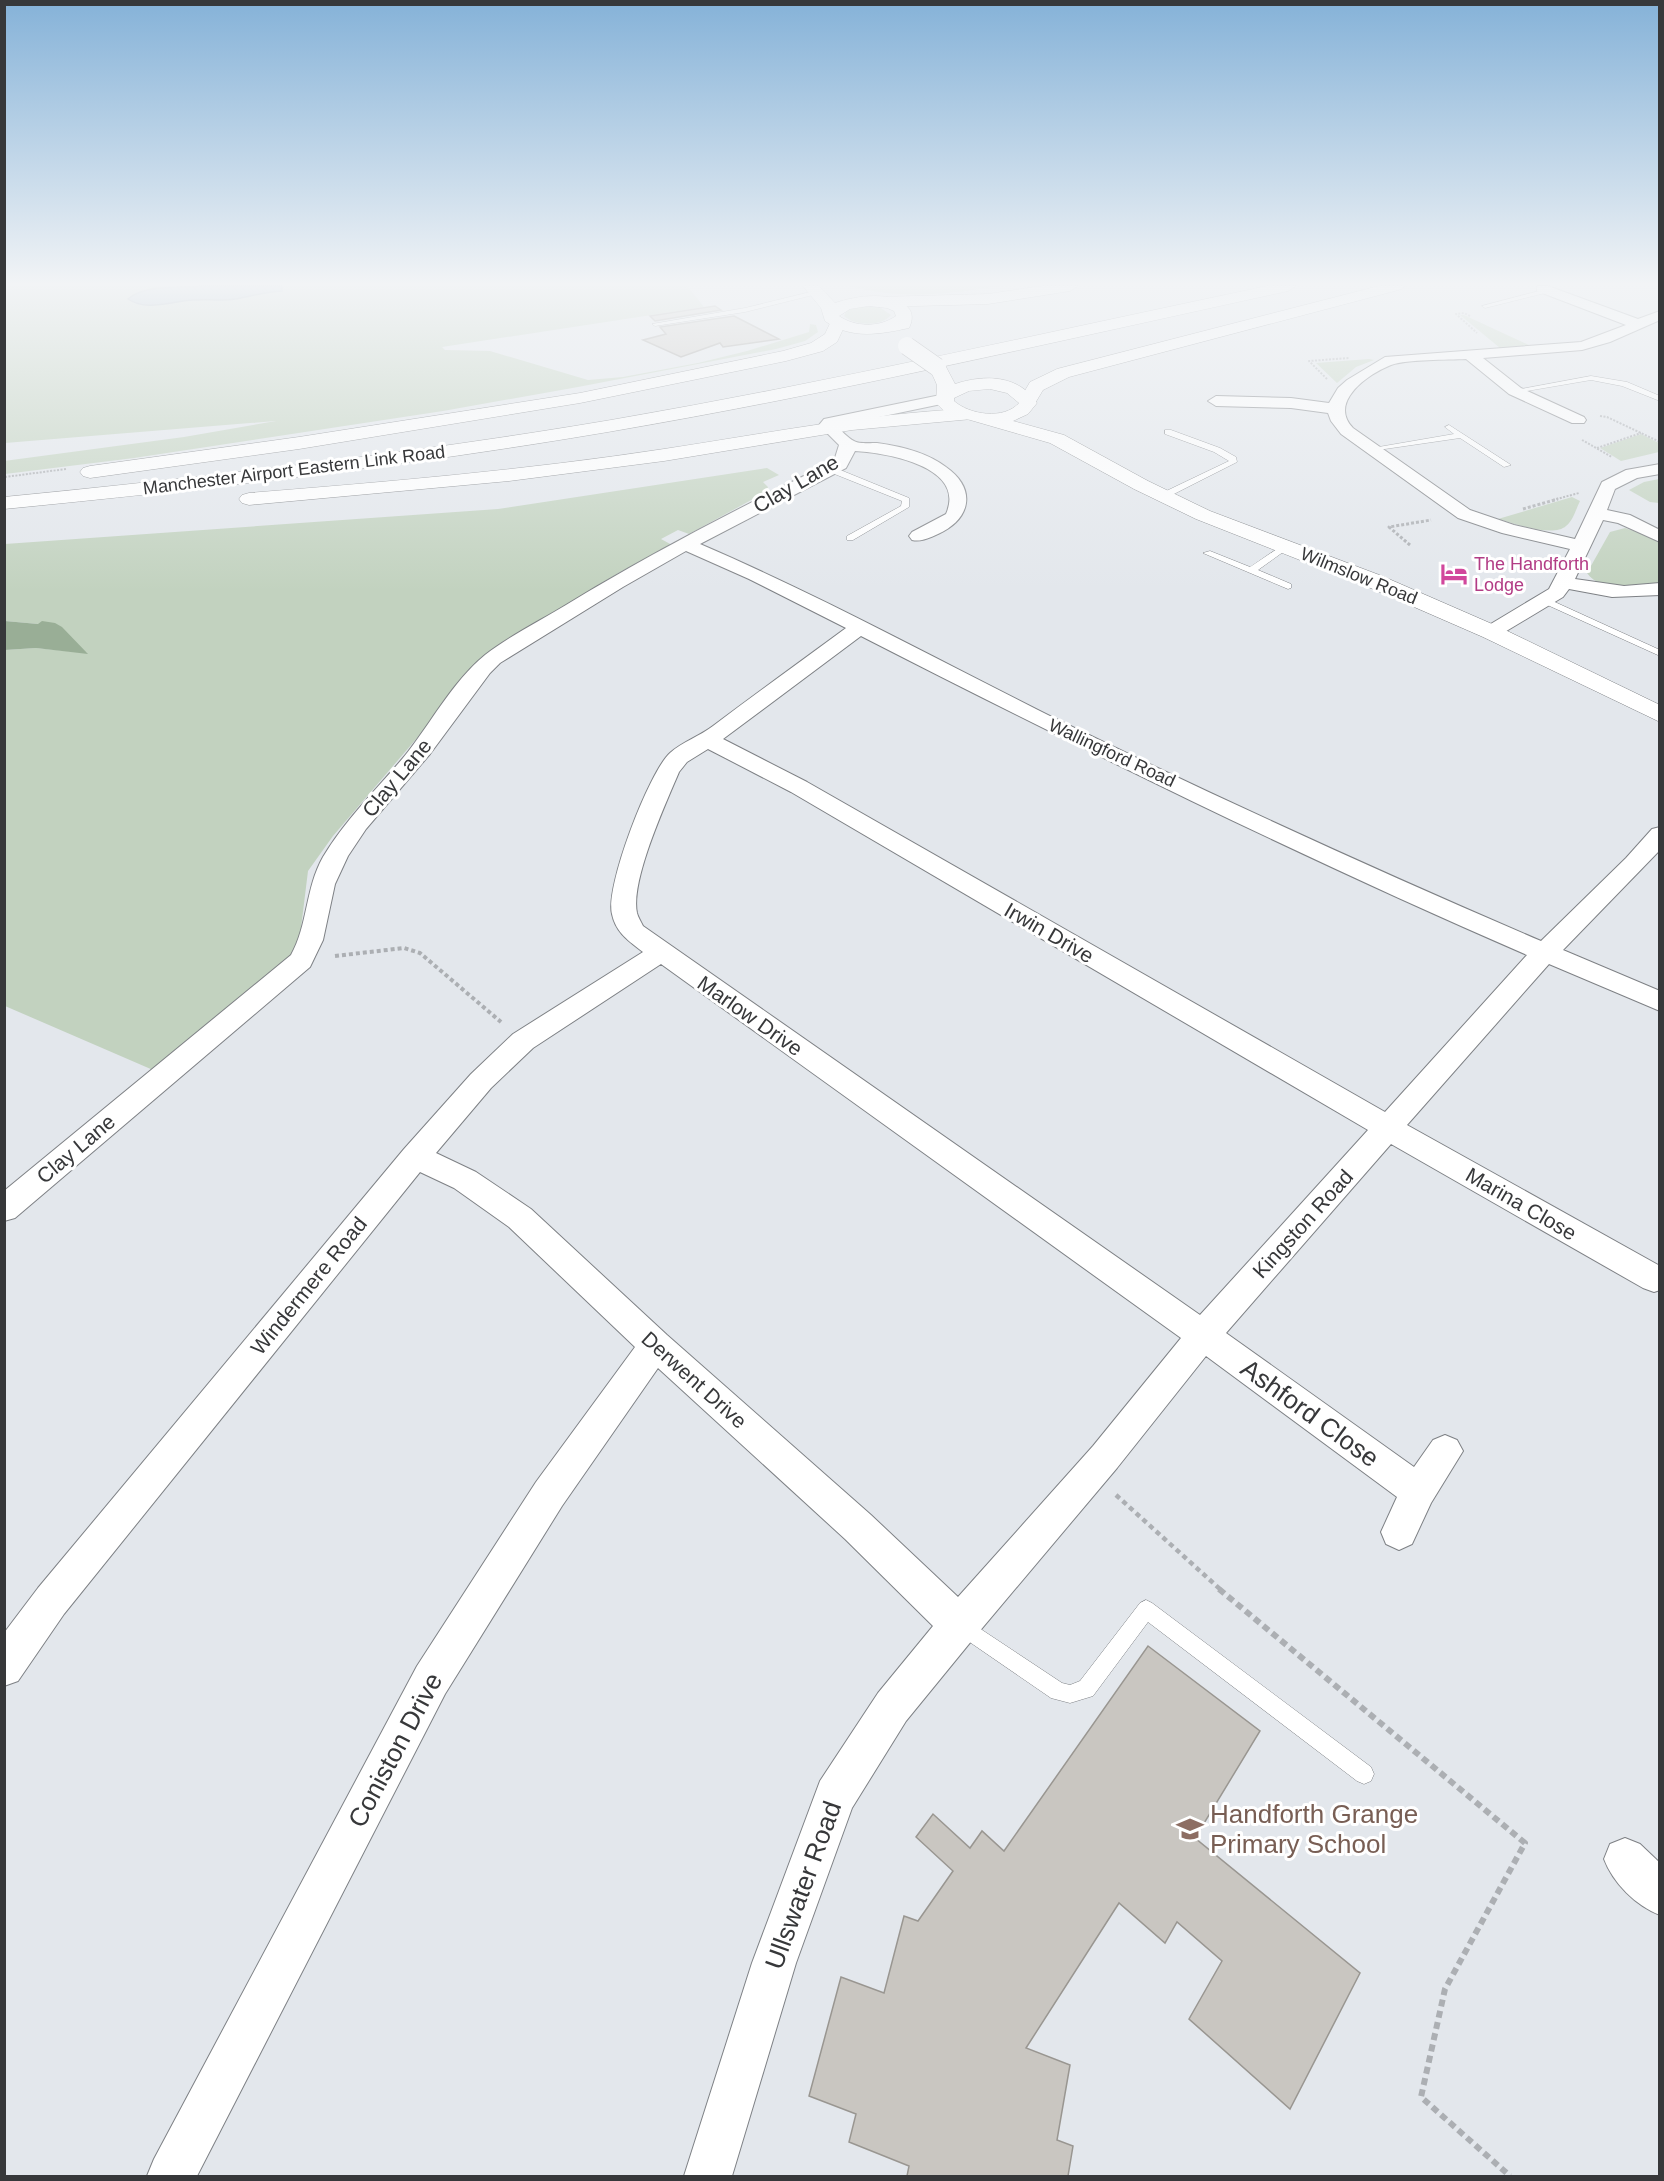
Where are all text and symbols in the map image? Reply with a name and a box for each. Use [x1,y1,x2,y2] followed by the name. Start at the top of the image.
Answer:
[142,442,446,498] street label: Manchester Airport Eastern Link Road
[749,450,842,517] street label: Clay Lane
[1298,543,1420,609] street label: Wilmslow Road
[1474,554,1589,595] place label: The Handforth Lodge
[1439,559,1469,589] hotel icon: The Handforth Lodge
[1046,715,1178,791] street label: Wallingford Road
[357,734,436,821] street label: Clay Lane
[1001,898,1098,967] street label: Irwin Drive
[694,971,807,1060] street label: Marlow Drive
[32,1109,119,1188] street label: Clay Lane
[1462,1163,1581,1244] street label: Marina Close
[1248,1165,1357,1283] street label: Kingston Road
[246,1212,371,1359] street label: Windermere Road
[637,1327,751,1433] street label: Derwent Drive
[1235,1353,1385,1473] street label: Ashford Close
[342,1668,448,1832] street label: Coniston Drive
[759,1797,847,1973] street label: Ullswater Road
[1210,1799,1418,1859] place label: Handforth Grange Primary School
[1175,1814,1205,1844] school or university icon: Handforth Grange Primary School

